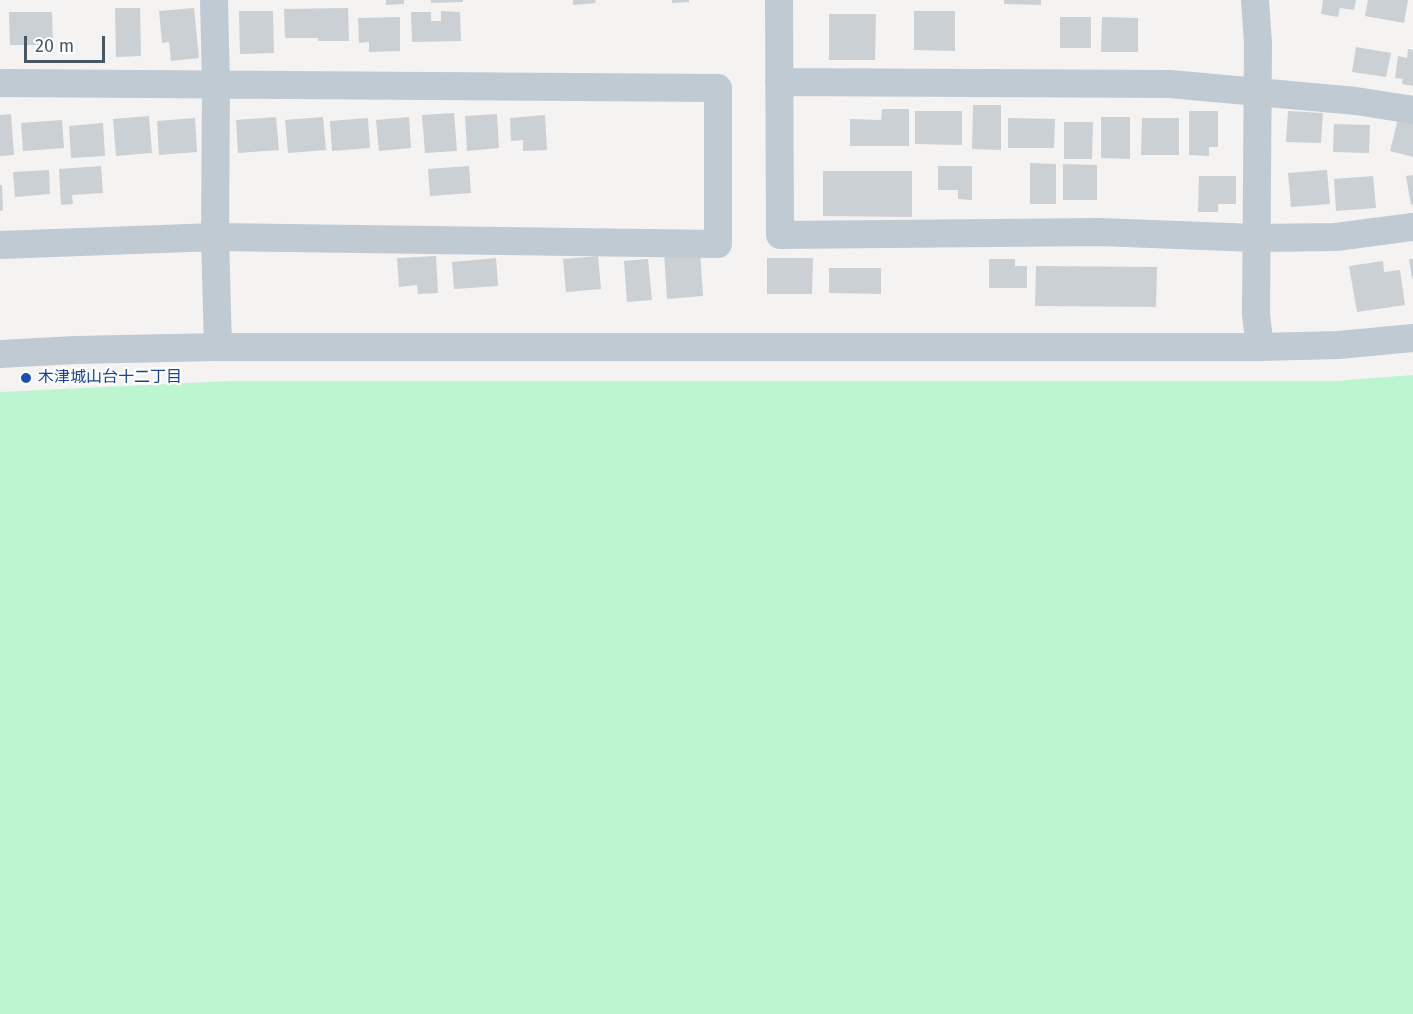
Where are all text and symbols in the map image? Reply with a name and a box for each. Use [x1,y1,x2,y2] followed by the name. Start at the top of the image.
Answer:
[27,24,108,62] scale bar
[35,35,74,57] text: 20 m
[38,368,182,388] place label: 木津城山台十二丁目
[19,371,33,385] marker: 木津城山台十二丁目

